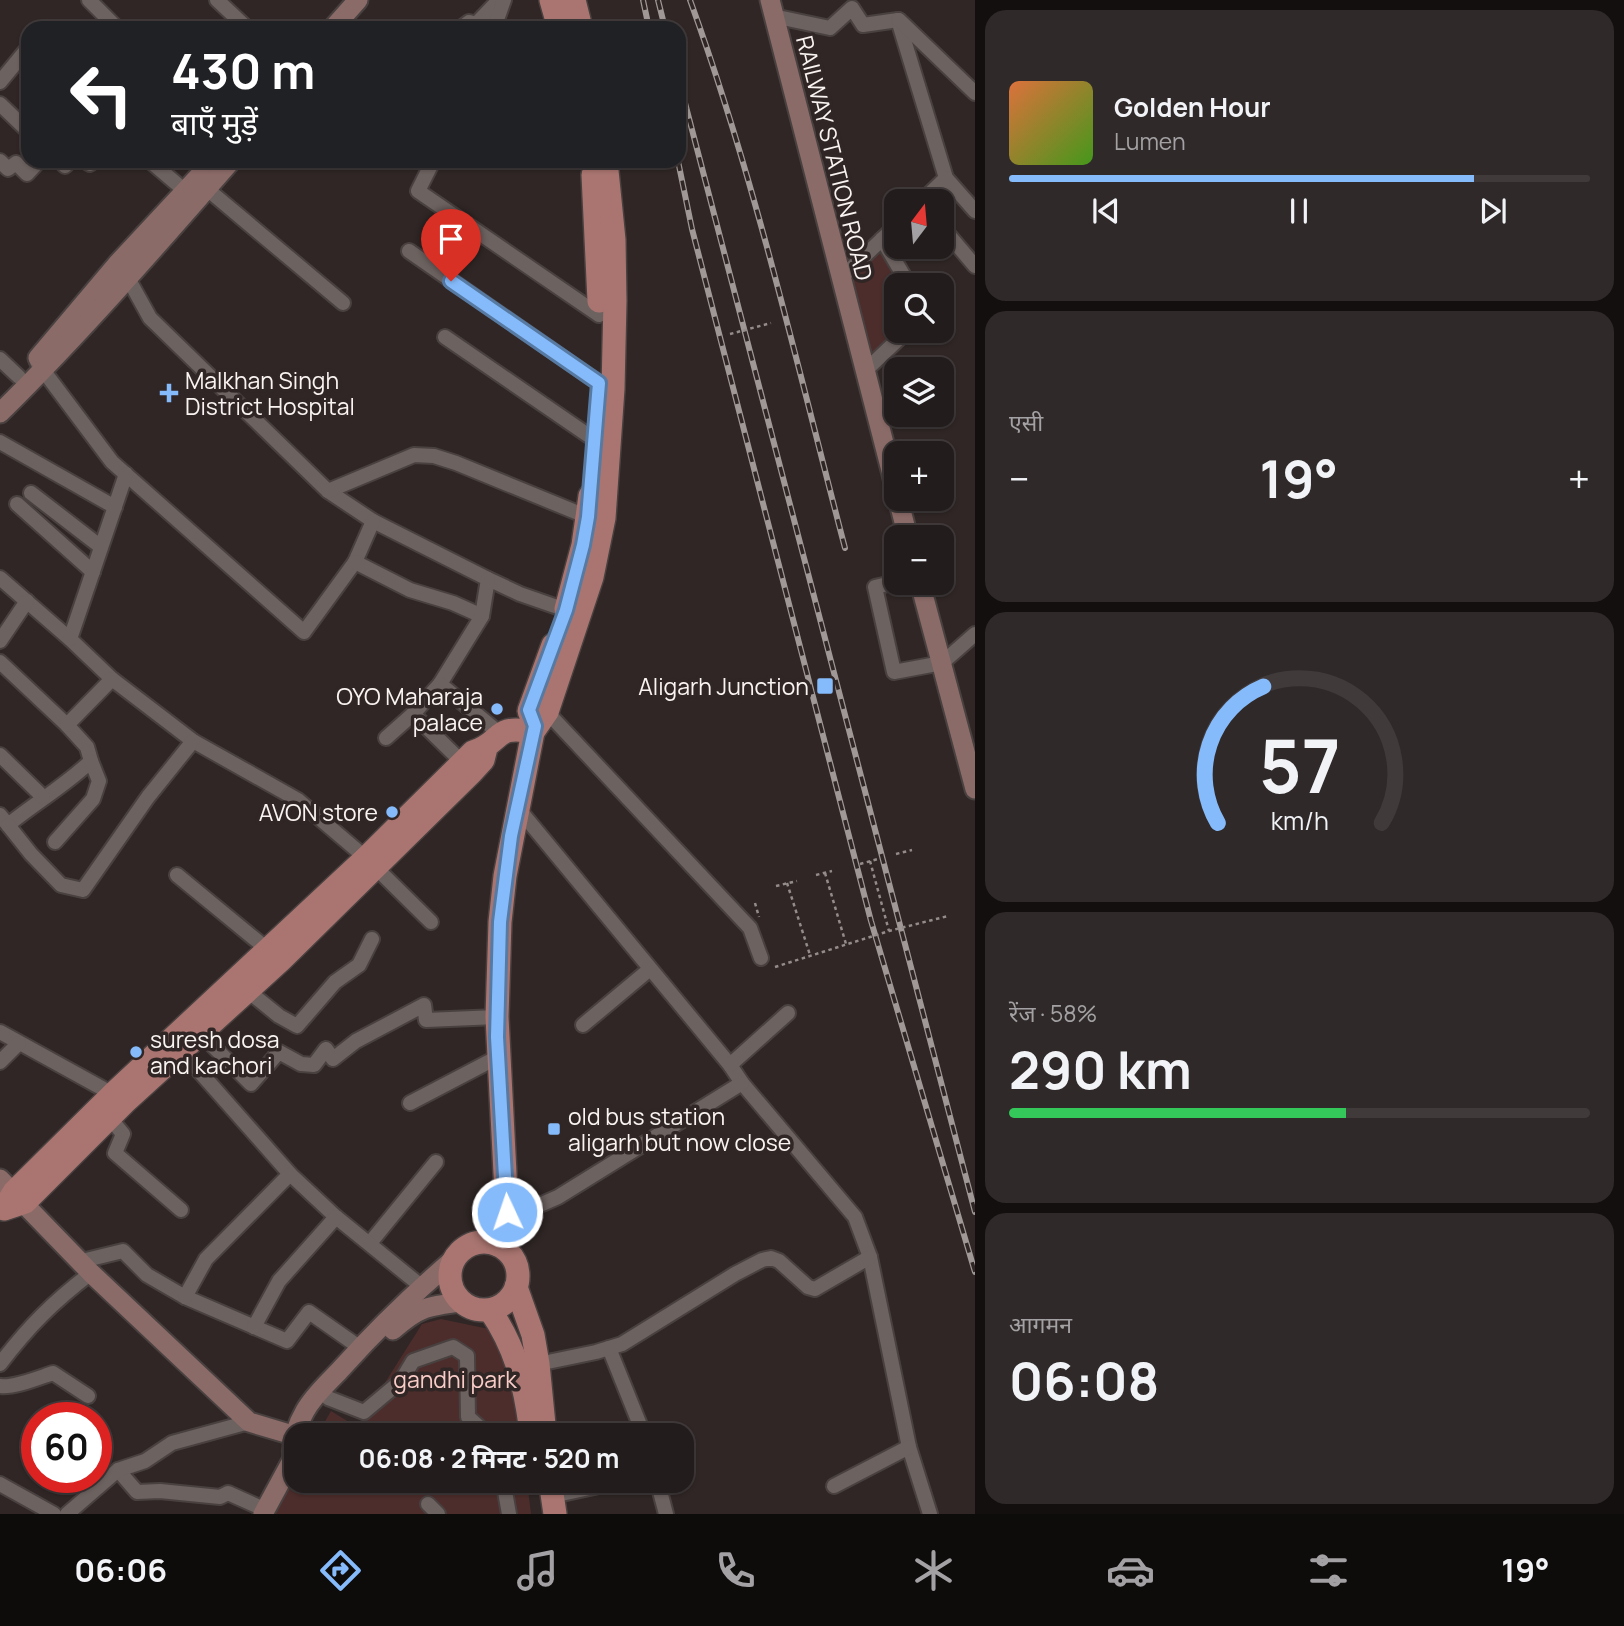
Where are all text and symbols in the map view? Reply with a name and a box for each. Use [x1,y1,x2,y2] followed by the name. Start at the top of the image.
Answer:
[789,32,881,284] street label: RAILWAY STATION ROAD
[171,37,315,104] text: 430 m
[56,49,147,140] icon: left
[1114,89,1271,125] text: Golden Hour
[171,101,258,145] text: बाएँ मुड़ें
[1114,125,1186,157] text: Lumen
[884,189,954,259] north arrow
[884,189,954,595] map controls
[1087,192,1125,230] icon: previous
[1280,192,1318,230] icon: pause
[1474,192,1512,230] icon: next
[421,209,481,281] pin
[432,220,470,258] icon: arrive
[884,273,954,343] button: search
[884,357,954,427] button: layers
[185,364,355,422] place label: Malkhan Singh District Hospital
[159,383,179,403] marker: Malkhan Singh District Hospital
[1009,406,1043,438] text: एसी
[884,441,954,511] button: +
[1260,443,1338,514] text: 19°
[1009,452,1030,504] text: −
[1568,452,1590,504] text: +
[884,525,954,595] button: −
[638,670,809,702] place label: Aligarh Junction
[815,676,835,696] marker: Aligarh Junction
[336,680,483,738] place label: OYO Maharaja palace
[489,701,505,717] marker: OYO Maharaja palace
[1259,715,1340,815] text: 57
[259,796,378,828] place label: AVON store
[1270,803,1329,838] text: km/h
[384,804,400,820] marker: AVON store
[1009,997,1097,1029] text: रेंज · 58%
[150,1023,280,1081] place label: suresh dosa and kachori
[1009,1034,1192,1105] text: 290 km
[128,1044,144,1060] marker: suresh dosa and kachori
[568,1100,791,1158] place label: old bus station aligarh but now close
[546,1121,562,1137] marker: old bus station aligarh but now close
[470,1175,544,1249] position arrow
[1009,1308,1072,1340] text: आगमन
[1009,1345,1159,1416] text: 06:08
[393,1363,517,1395] park label: gandhi park
[21,1402,112,1493] speed limit sign: 60
[359,1440,619,1476] text: 06:08 · 2 मिनट · 520 m
[316,1546,365,1595] icon: directions
[513,1546,562,1595] icon: music
[711,1546,760,1595] icon: phone
[909,1546,958,1595] icon: climate
[1106,1546,1155,1595] icon: car
[1304,1546,1353,1595] icon: filters
[74,1548,167,1592] text: 06:06
[1501,1548,1550,1592] text: 19°

